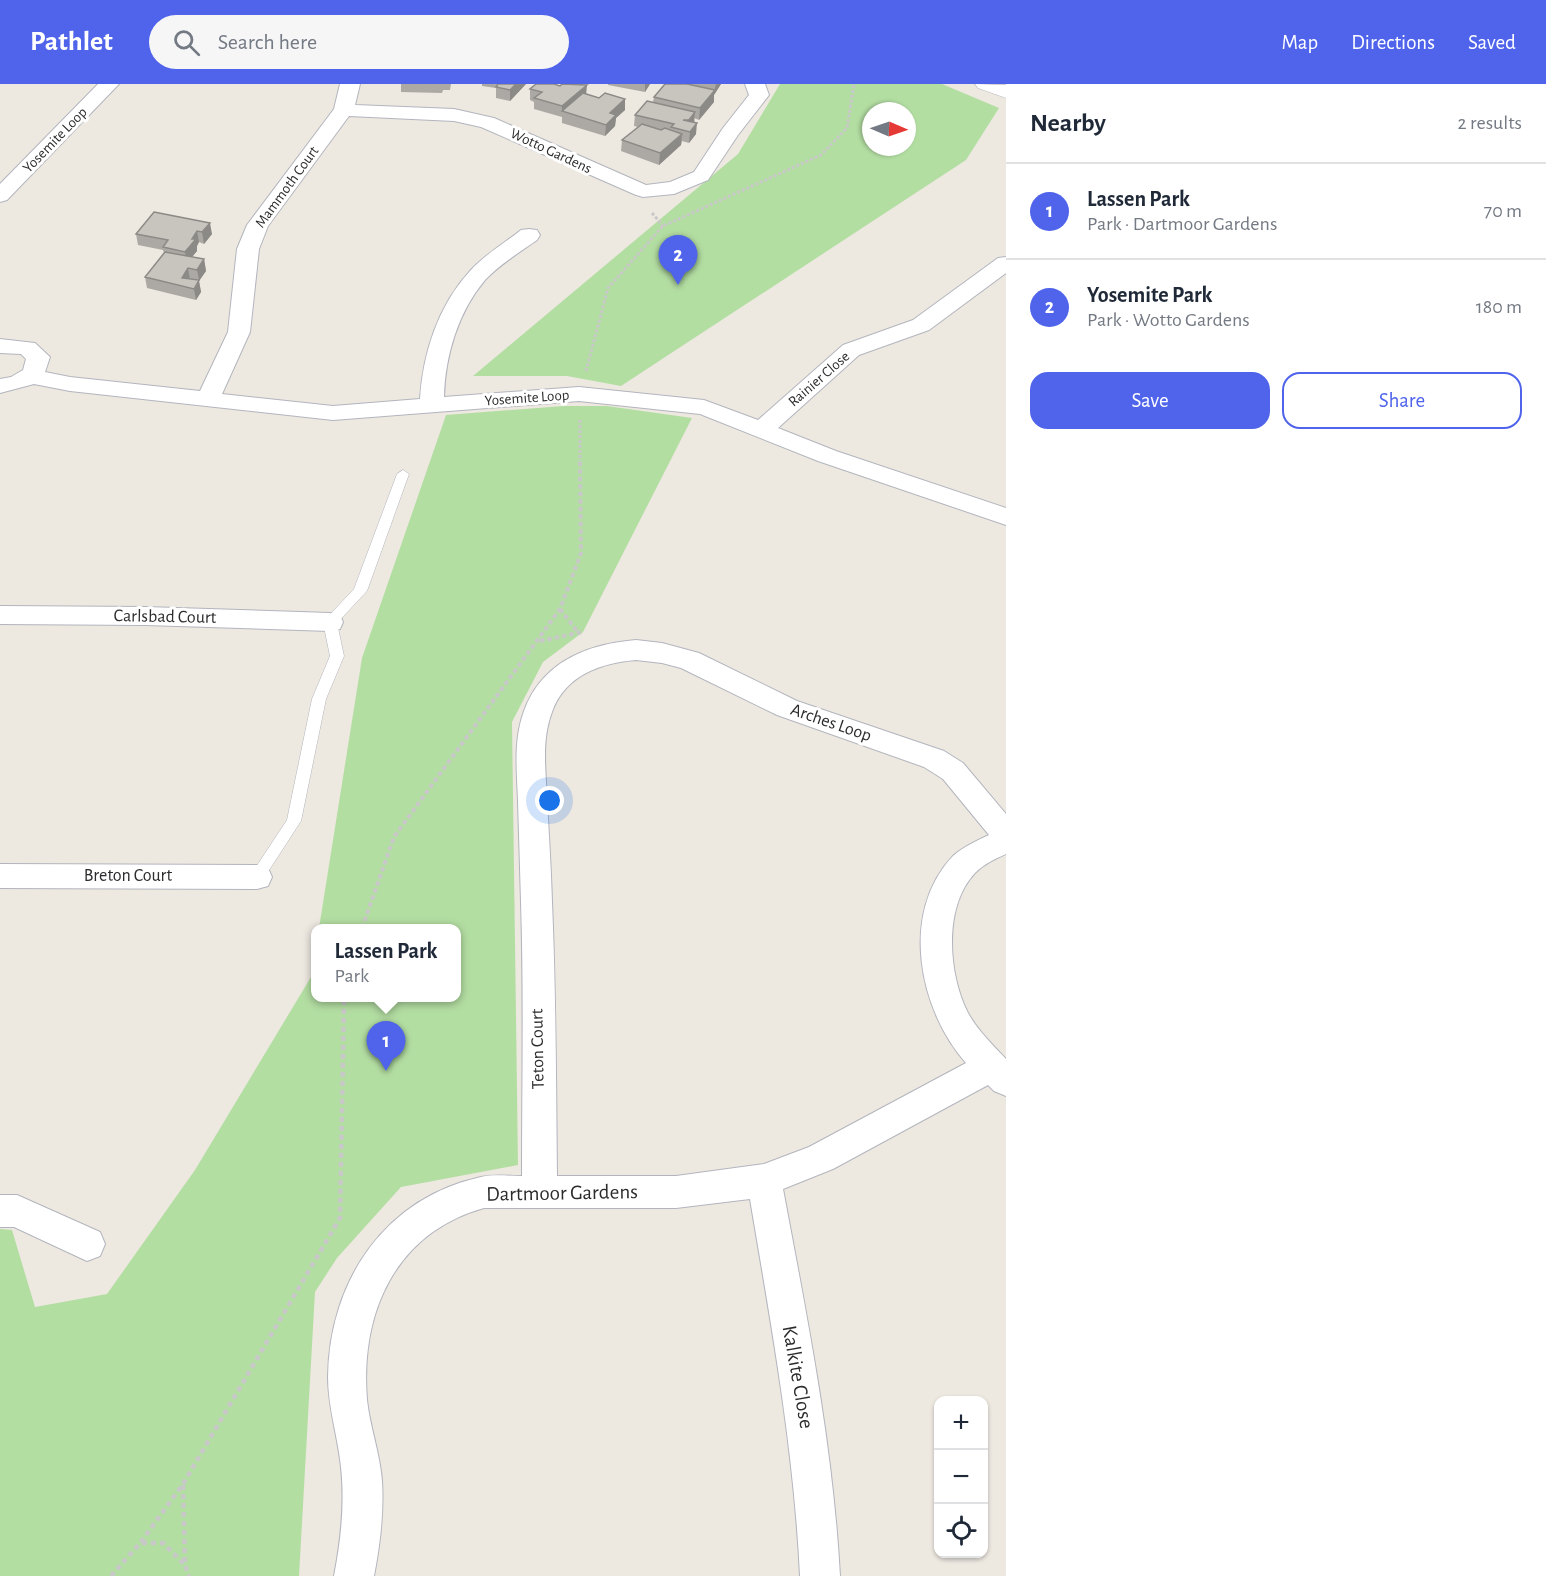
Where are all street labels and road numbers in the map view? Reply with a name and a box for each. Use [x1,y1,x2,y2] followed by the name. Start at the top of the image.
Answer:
[20,104,90,176] street label: Yosemite Loop
[508,126,594,176] street label: Wotto Gardens
[252,143,322,231] street label: Mammoth Court
[786,349,852,409] street label: Rainier Close
[484,388,570,408] street label: Yosemite Loop
[114,607,217,627] street label: Carlsbad Court
[788,701,874,745] street label: Arches Loop
[84,867,172,885] street label: Breton Court
[528,1008,548,1090] street label: Teton Court
[486,1181,638,1205] street label: Dartmoor Gardens
[779,1324,817,1430] street label: Kalkite Close

